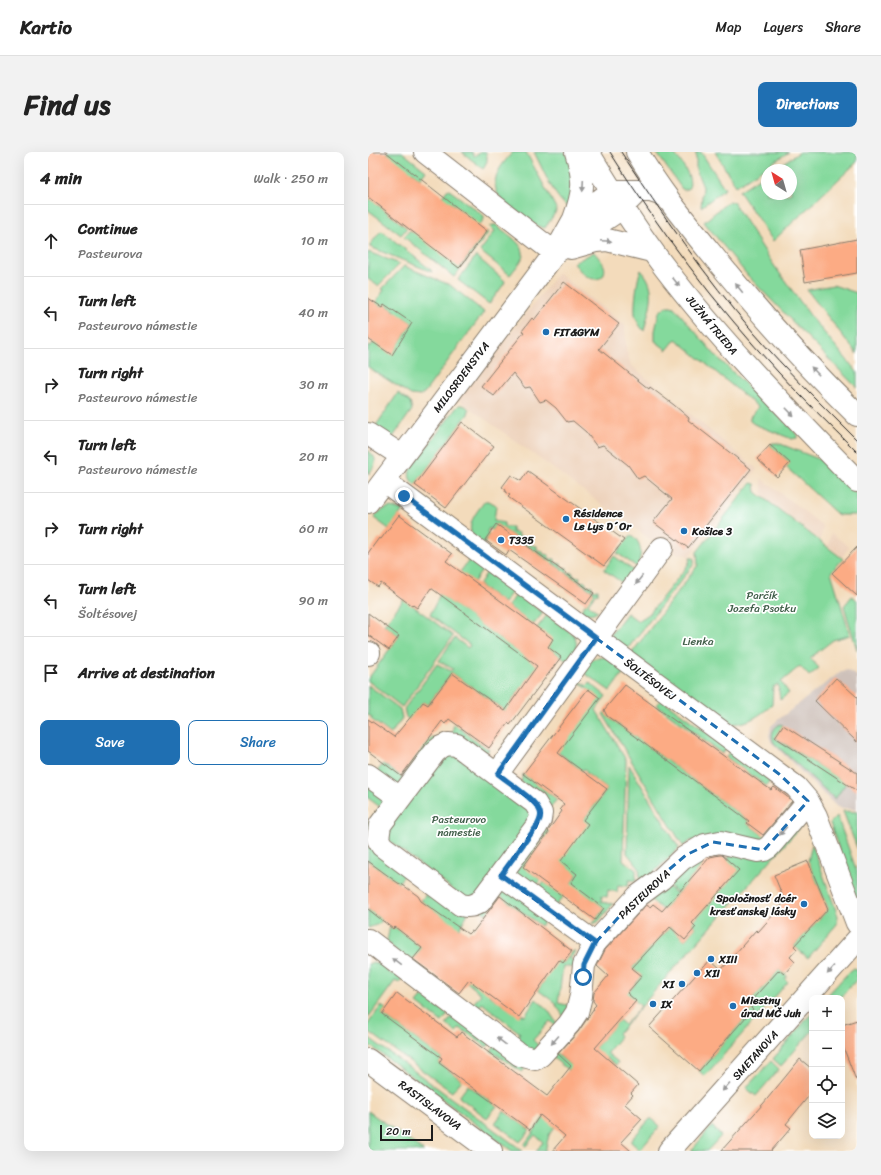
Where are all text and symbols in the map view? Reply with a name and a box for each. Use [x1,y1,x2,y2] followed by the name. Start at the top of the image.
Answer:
[20,11,72,44] text: Kartio
[716,15,741,40] text: Map
[763,15,803,40] text: Layers
[825,15,861,40] text: Share
[24,80,111,129] text: Find us
[758,82,857,127] button: Directions
[40,163,82,193] text: 4 min
[761,164,797,200] north arrow
[254,167,328,190] text: Walk · 250 m
[579,180,586,192] one-way arrow
[78,216,138,242] text: Continue
[301,229,328,252] text: 10 m
[40,230,62,252] icon: ahead
[600,237,612,244] one-way arrow
[78,242,142,265] text: Pasteurova
[672,277,680,288] one-way arrow
[735,282,744,293] one-way arrow
[78,288,136,314] text: Turn left
[680,290,742,359] street label: JUŽNÁ TRIEDA
[298,301,328,324] text: 40 m
[40,302,62,324] icon: left
[78,314,197,337] text: Pasteurovo námestie
[553,323,600,342] place label: FIT&GYM
[541,327,551,337] marker: FIT&GYM
[428,338,495,417] street label: MILOSRDENSTVA
[78,360,143,386] text: Turn right
[810,366,819,377] one-way arrow
[299,373,328,396] text: 30 m
[40,374,62,396] icon: right
[78,386,197,409] text: Pasteurovo námestie
[785,407,795,417] one-way arrow
[78,432,136,458] text: Turn left
[299,445,328,468] text: 20 m
[40,446,62,468] icon: left
[78,458,197,481] text: Pasteurovo námestie
[395,487,413,505] route end
[573,504,632,536] place label: Résidence Le Lys D´Or
[561,514,571,524] marker: Résidence Le Lys D´Or
[78,516,143,542] text: Turn right
[299,517,328,540] text: 60 m
[40,518,62,540] icon: right
[691,522,733,541] place label: Košice 3
[679,526,689,536] marker: Košice 3
[509,531,534,550] place label: T335
[496,535,506,545] marker: T335
[634,574,643,585] one-way arrow
[78,576,136,602] text: Turn left
[727,586,796,618] park label: Parčík Jozefa Psotku
[298,589,328,612] text: 90 m
[40,590,62,612] icon: left
[78,602,137,625] text: Šoltésovej
[682,632,714,651] park label: Lienka
[620,653,681,706] street label: ŠOLTÉSOVEJ
[78,660,215,686] text: Arrive at destination
[40,662,62,684] icon: arrive
[40,720,180,765] button: Save
[188,720,328,765] button: Share
[432,810,487,842] park label: Pasteurovo námestie
[778,825,787,836] one-way arrow
[614,865,675,924] street label: PASTEUROVA
[709,889,797,921] place label: Spoločnosť dcér kresťanskej lásky
[799,899,809,909] marker: Spoločnosť dcér kresťanskej lásky
[605,922,615,932] one-way arrow
[718,950,738,969] place label: XIII
[706,954,716,964] marker: XIII
[392,958,403,967] one-way arrow
[704,964,721,983] place label: XII
[827,965,836,975] one-way arrow
[574,968,592,986] route start
[692,968,702,978] marker: XII
[661,975,676,994] place label: XI
[677,979,687,989] marker: XI
[740,991,801,1023] place label: Miestny úrad MČ Juh
[660,995,673,1014] place label: IX
[809,995,845,1139] map controls
[809,995,845,1031] button: +
[648,999,658,1009] marker: IX
[728,1001,738,1011] marker: Miestny úrad MČ Juh
[727,1026,783,1085] street label: SMETANOVA
[809,1031,845,1067] button: −
[550,1035,559,1045] one-way arrow
[495,1037,506,1045] one-way arrow
[809,1067,845,1103] button: locate
[394,1075,465,1135] street label: RASTISLAVOVA
[721,1082,730,1093] one-way arrow
[809,1103,845,1139] button: layers
[386,1122,411,1141] text: 20 m
[380,1123,433,1142] scale bar

